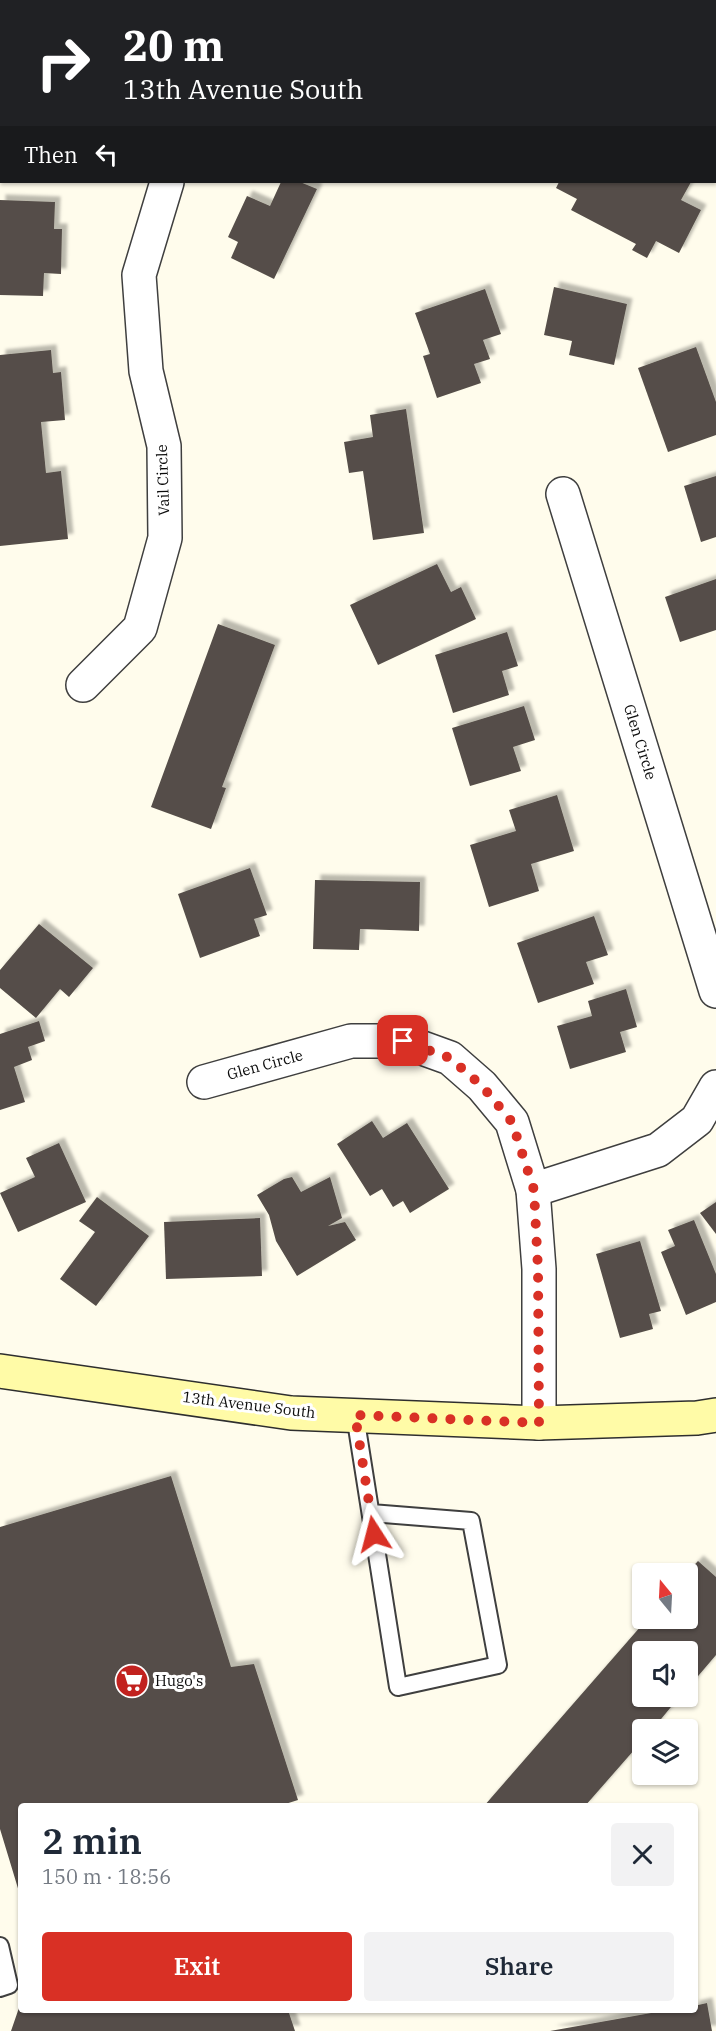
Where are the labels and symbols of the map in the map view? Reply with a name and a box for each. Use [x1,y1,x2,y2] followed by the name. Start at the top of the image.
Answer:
[152,444,173,516] street label: Vail Circle
[620,702,661,782] street label: Glen Circle
[377,1015,428,1066] pin
[225,1045,305,1084] street label: Glen Circle
[182,1387,317,1422] street label: 13th Avenue South
[342,1502,406,1566] position arrow
[632,1563,698,1629] north arrow
[114,1663,150,1699] supermarket icon: Hugo's
[155,1671,203,1690] place label: Hugo's

